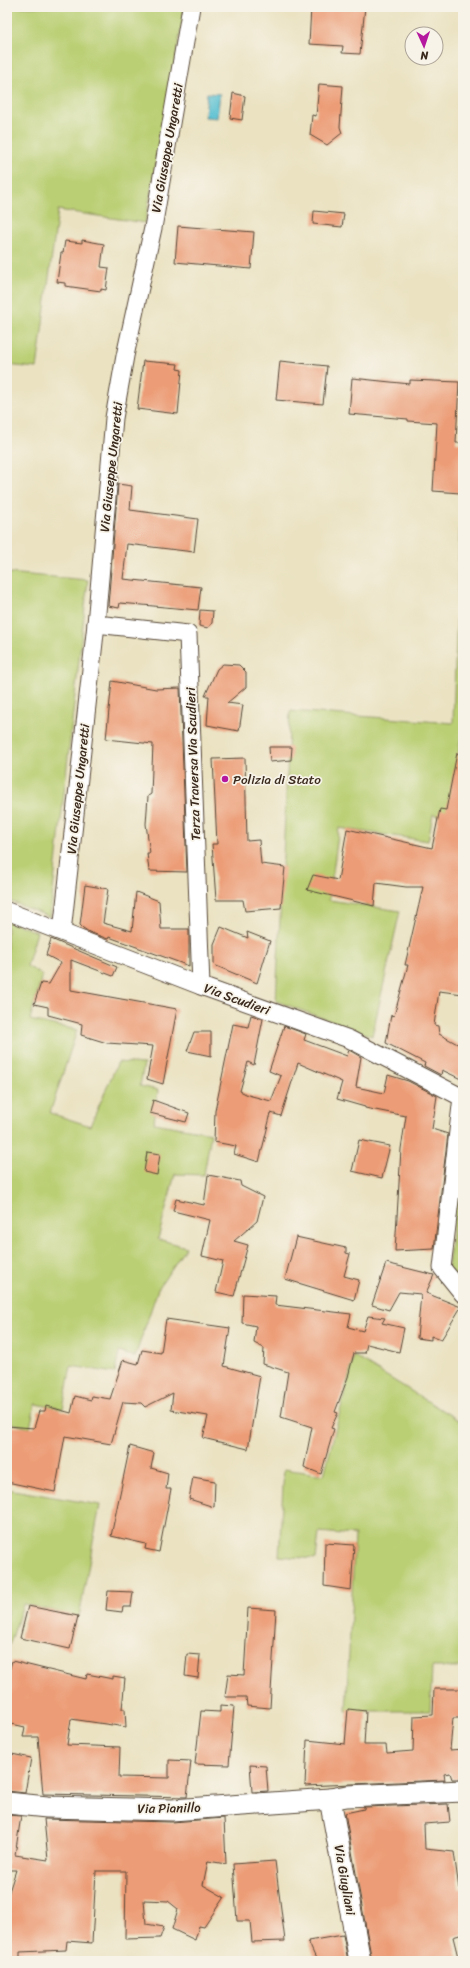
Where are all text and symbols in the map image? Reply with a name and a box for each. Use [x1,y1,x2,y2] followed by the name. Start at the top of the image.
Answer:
[404,26,444,66] north arrow
[420,46,430,65] text: N
[144,81,190,214] street label: Via Giuseppe Ungaretti
[93,400,129,533] street label: Via Giuseppe Ungaretti
[179,686,207,841] street label: Terza Traversa Via Scudieri
[60,722,96,855] street label: Via Giuseppe Ungaretti
[233,768,321,791] place label: Polizia di Stato
[220,774,230,784] marker: Polizia di Stato
[201,976,274,1022] street label: Via Scudieri
[137,1796,201,1820] street label: Via Pianillo
[328,1843,363,1917] street label: Via Giugliani

